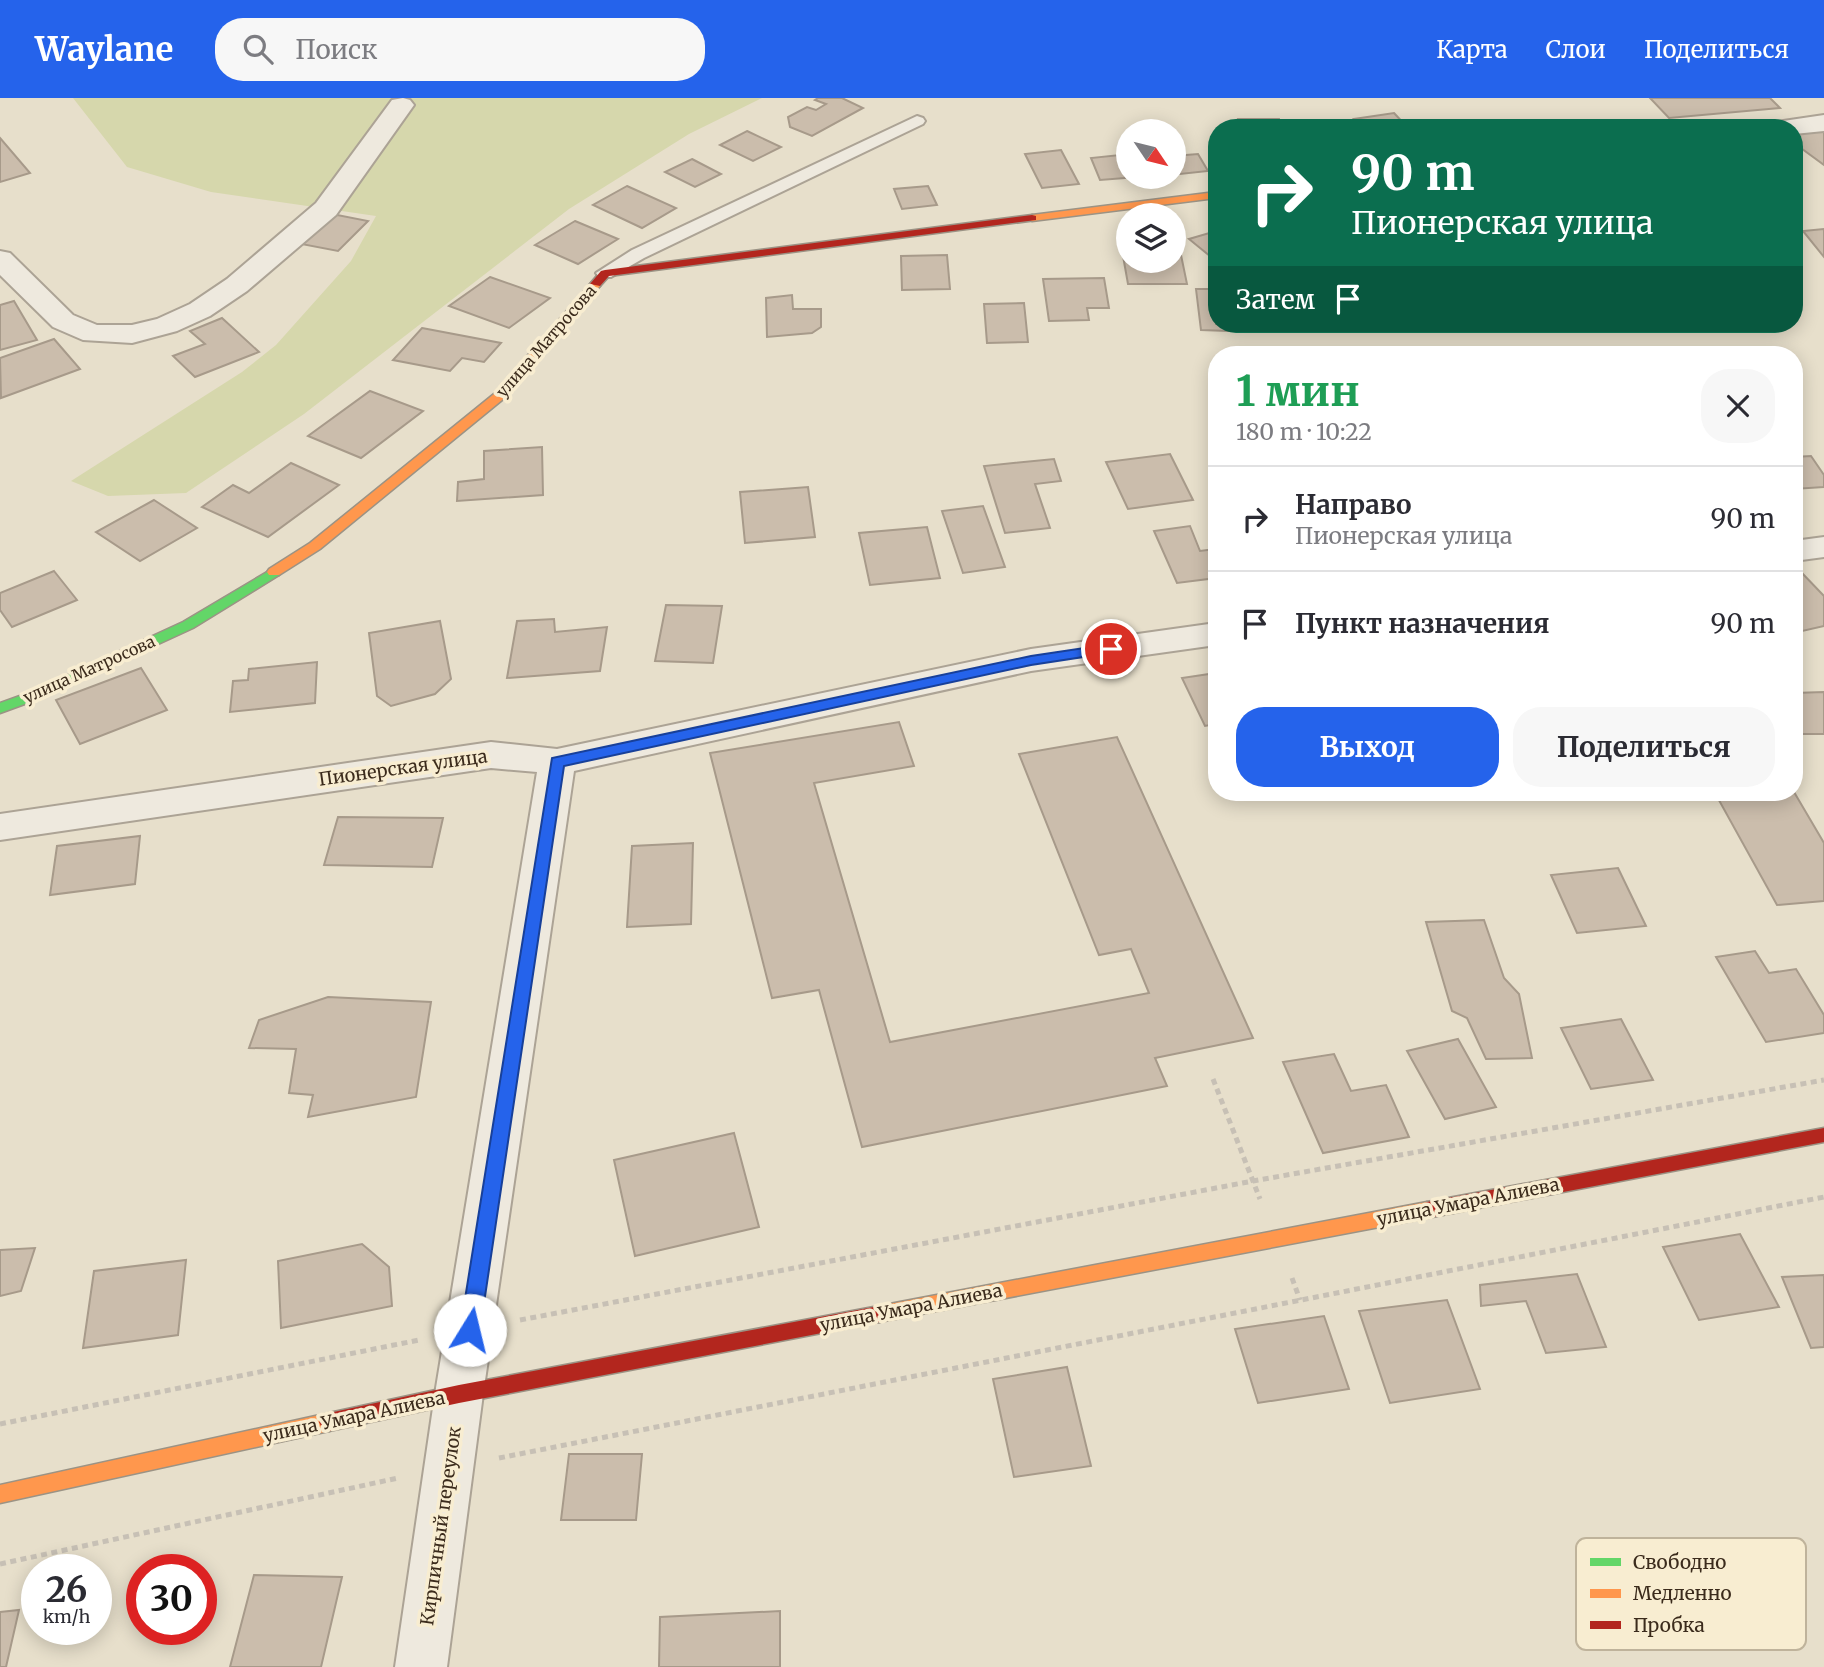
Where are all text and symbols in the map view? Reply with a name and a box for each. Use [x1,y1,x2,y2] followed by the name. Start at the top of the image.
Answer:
[215,18,705,81] search box
[35,29,173,70] text: Waylane
[239,30,277,68] icon: search
[295,33,378,66] text: Поиск
[1436,34,1508,65] text: Карта
[1546,34,1606,65] text: Слои
[1644,34,1789,65] text: Поделиться
[1116,119,1186,189] north arrow
[1116,119,1186,273] map controls
[1351,142,1475,203] text: 90 m
[1236,147,1327,238] icon: right
[1116,203,1186,273] button: layers
[1351,203,1654,243] text: Пионерская улица
[492,280,600,401] street label: улица Матросова
[1329,280,1367,318] icon: arrive
[1236,283,1315,316] text: Затем
[1236,365,1360,417] text: 1 мин
[1701,369,1775,443] button: close
[1236,417,1372,446] text: 180 m · 10:22
[1295,488,1412,521] text: Направо
[1236,500,1274,538] icon: right
[1711,502,1775,535] text: 90 m
[1295,521,1512,550] text: Пионерская улица
[1236,605,1274,643] icon: arrive
[1295,607,1549,640] text: Пункт назначения
[1711,607,1775,640] text: 90 m
[1081,619,1141,679] pin
[1092,630,1130,668] icon: arrive
[20,631,158,707] street label: улица Матросова
[1236,707,1499,787] button: Выход
[1513,707,1775,787] button: Поделиться
[317,744,489,791] street label: Пионерская улица
[1375,1172,1561,1230] street label: улица Умара Алиева
[818,1278,1004,1336] street label: улица Умара Алиева
[433,1293,507,1367] position arrow
[261,1386,447,1447] street label: улица Умара Алиева
[415,1424,466,1627] street label: Кирпичный переулок
[1576,1538,1806,1650] legend
[1633,1550,1726,1574] text: Свободно
[126,1554,217,1645] speed limit sign: 30
[46,1568,87,1612] text: 26
[1633,1581,1732,1605] text: Медленно
[43,1605,90,1628] text: km/h
[1633,1613,1705,1637] text: Пробка

